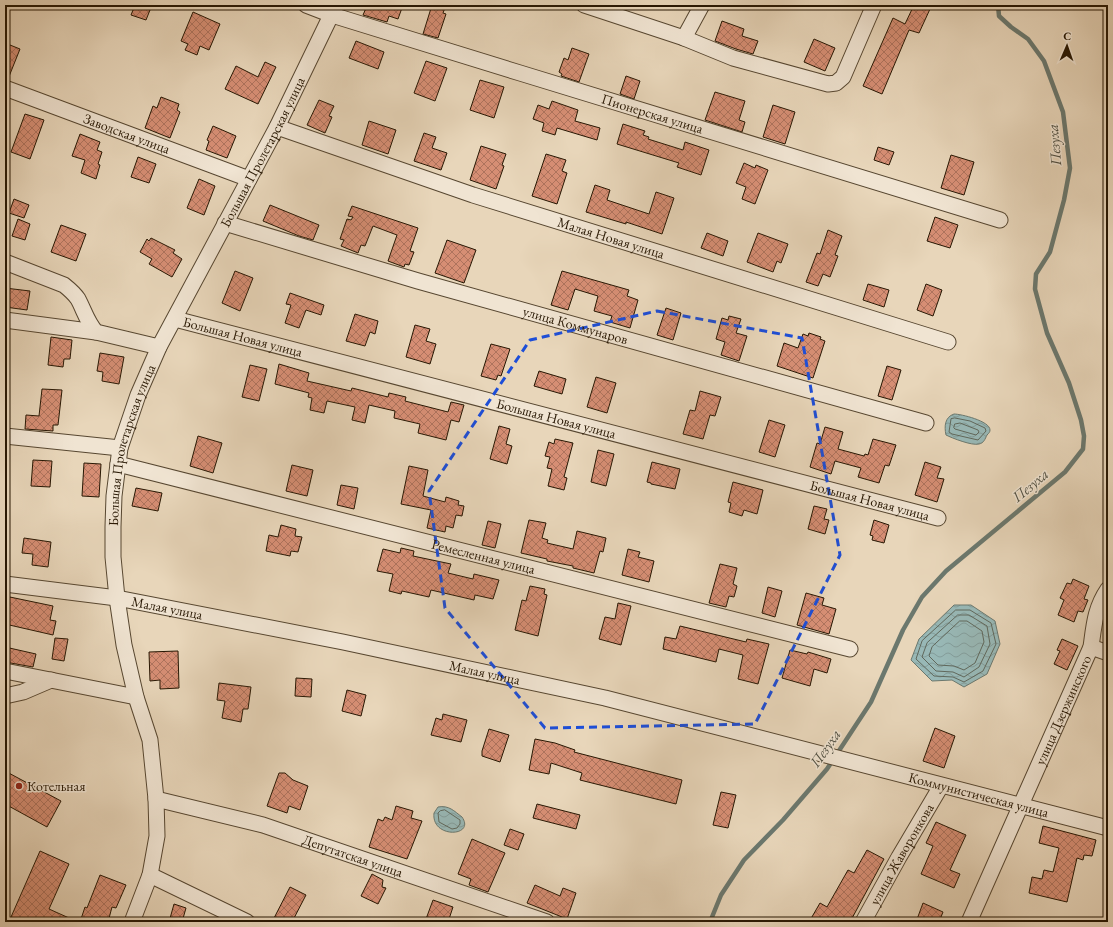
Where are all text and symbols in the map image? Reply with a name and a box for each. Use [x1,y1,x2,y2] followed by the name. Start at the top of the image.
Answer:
[1047,26,1087,66] north arrow
[1063,29,1072,43] text: С
[216,74,309,230] street label: Большая Пролетарская улица
[599,89,706,138] street label: Пионерская улица
[81,109,173,158] street label: Заводская улица
[1043,123,1065,168] water label: Пезуха
[555,213,667,263] street label: Малая Новая улица
[521,302,630,348] street label: улица Коммунаров
[181,312,305,361] street label: Большая Новая улица
[104,361,159,526] street label: Большая Пролетарская улица
[494,394,618,443] street label: Большая Новая улица
[1007,464,1052,506] water label: Пезуха
[808,476,932,525] street label: Большая Новая улица
[430,535,538,578] street label: Ремесленная улица
[130,592,205,624] street label: Малая улица
[1031,652,1095,768] street label: улица Дзержинского
[448,656,522,689] street label: Малая улица
[805,725,845,771] water label: Пезуха
[907,768,1051,821] street label: Коммунистическая улица
[27,777,85,795] place label: Котельная
[14,781,24,791] marker: Котельная
[865,800,938,908] street label: улица Жаворонкова
[300,830,406,881] street label: Депутатская улица

